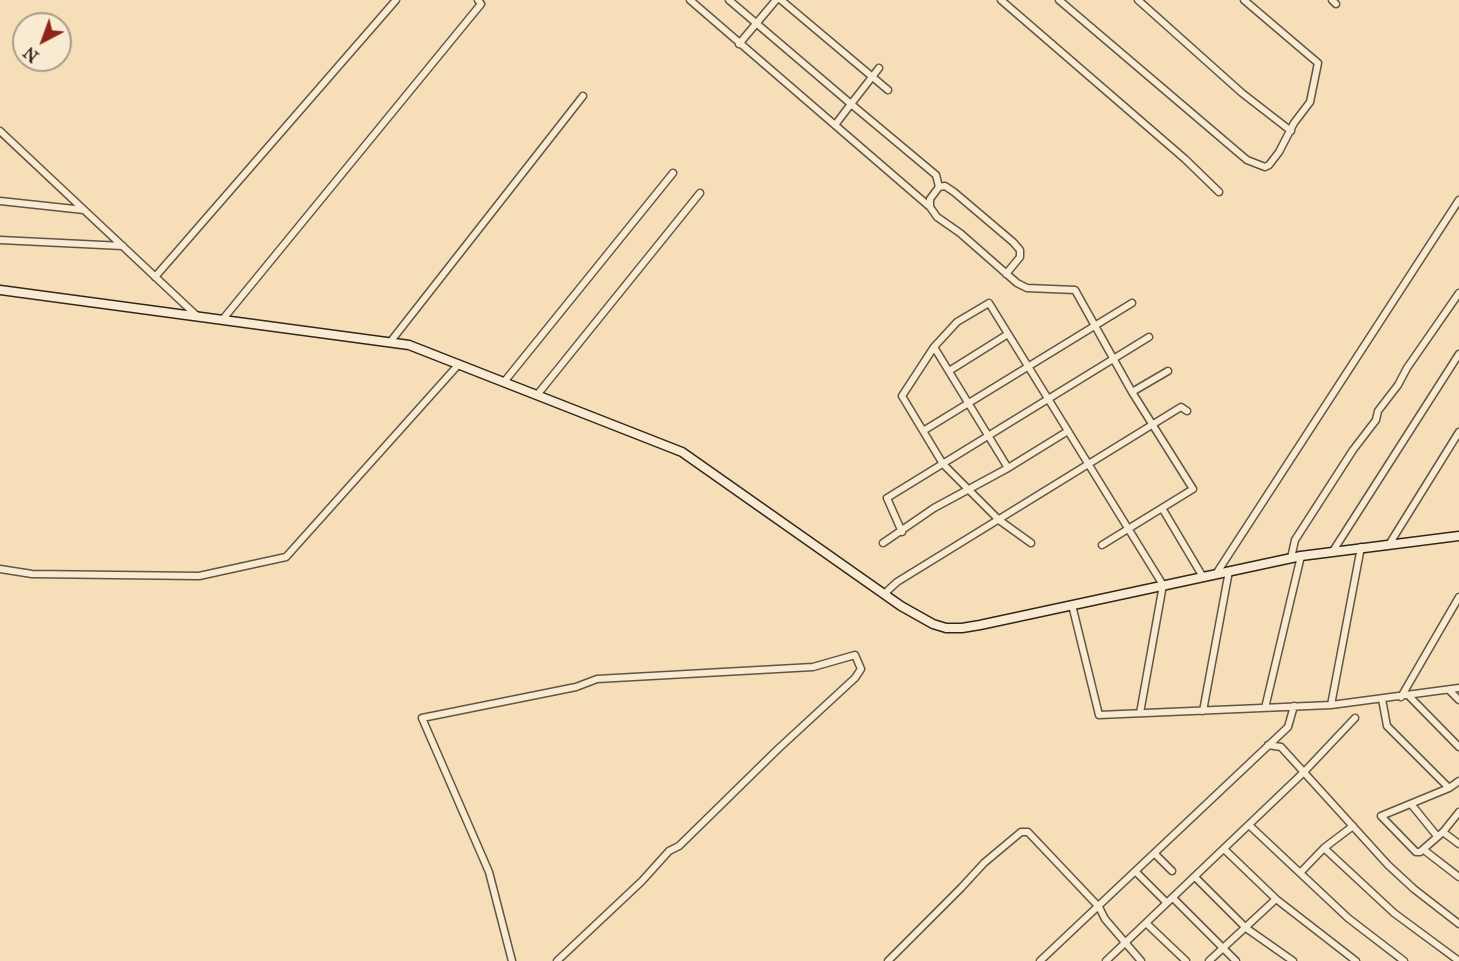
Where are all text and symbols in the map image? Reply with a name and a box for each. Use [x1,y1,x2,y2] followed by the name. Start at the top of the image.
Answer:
[12,12,72,72] north arrow
[20,43,43,66] text: N

